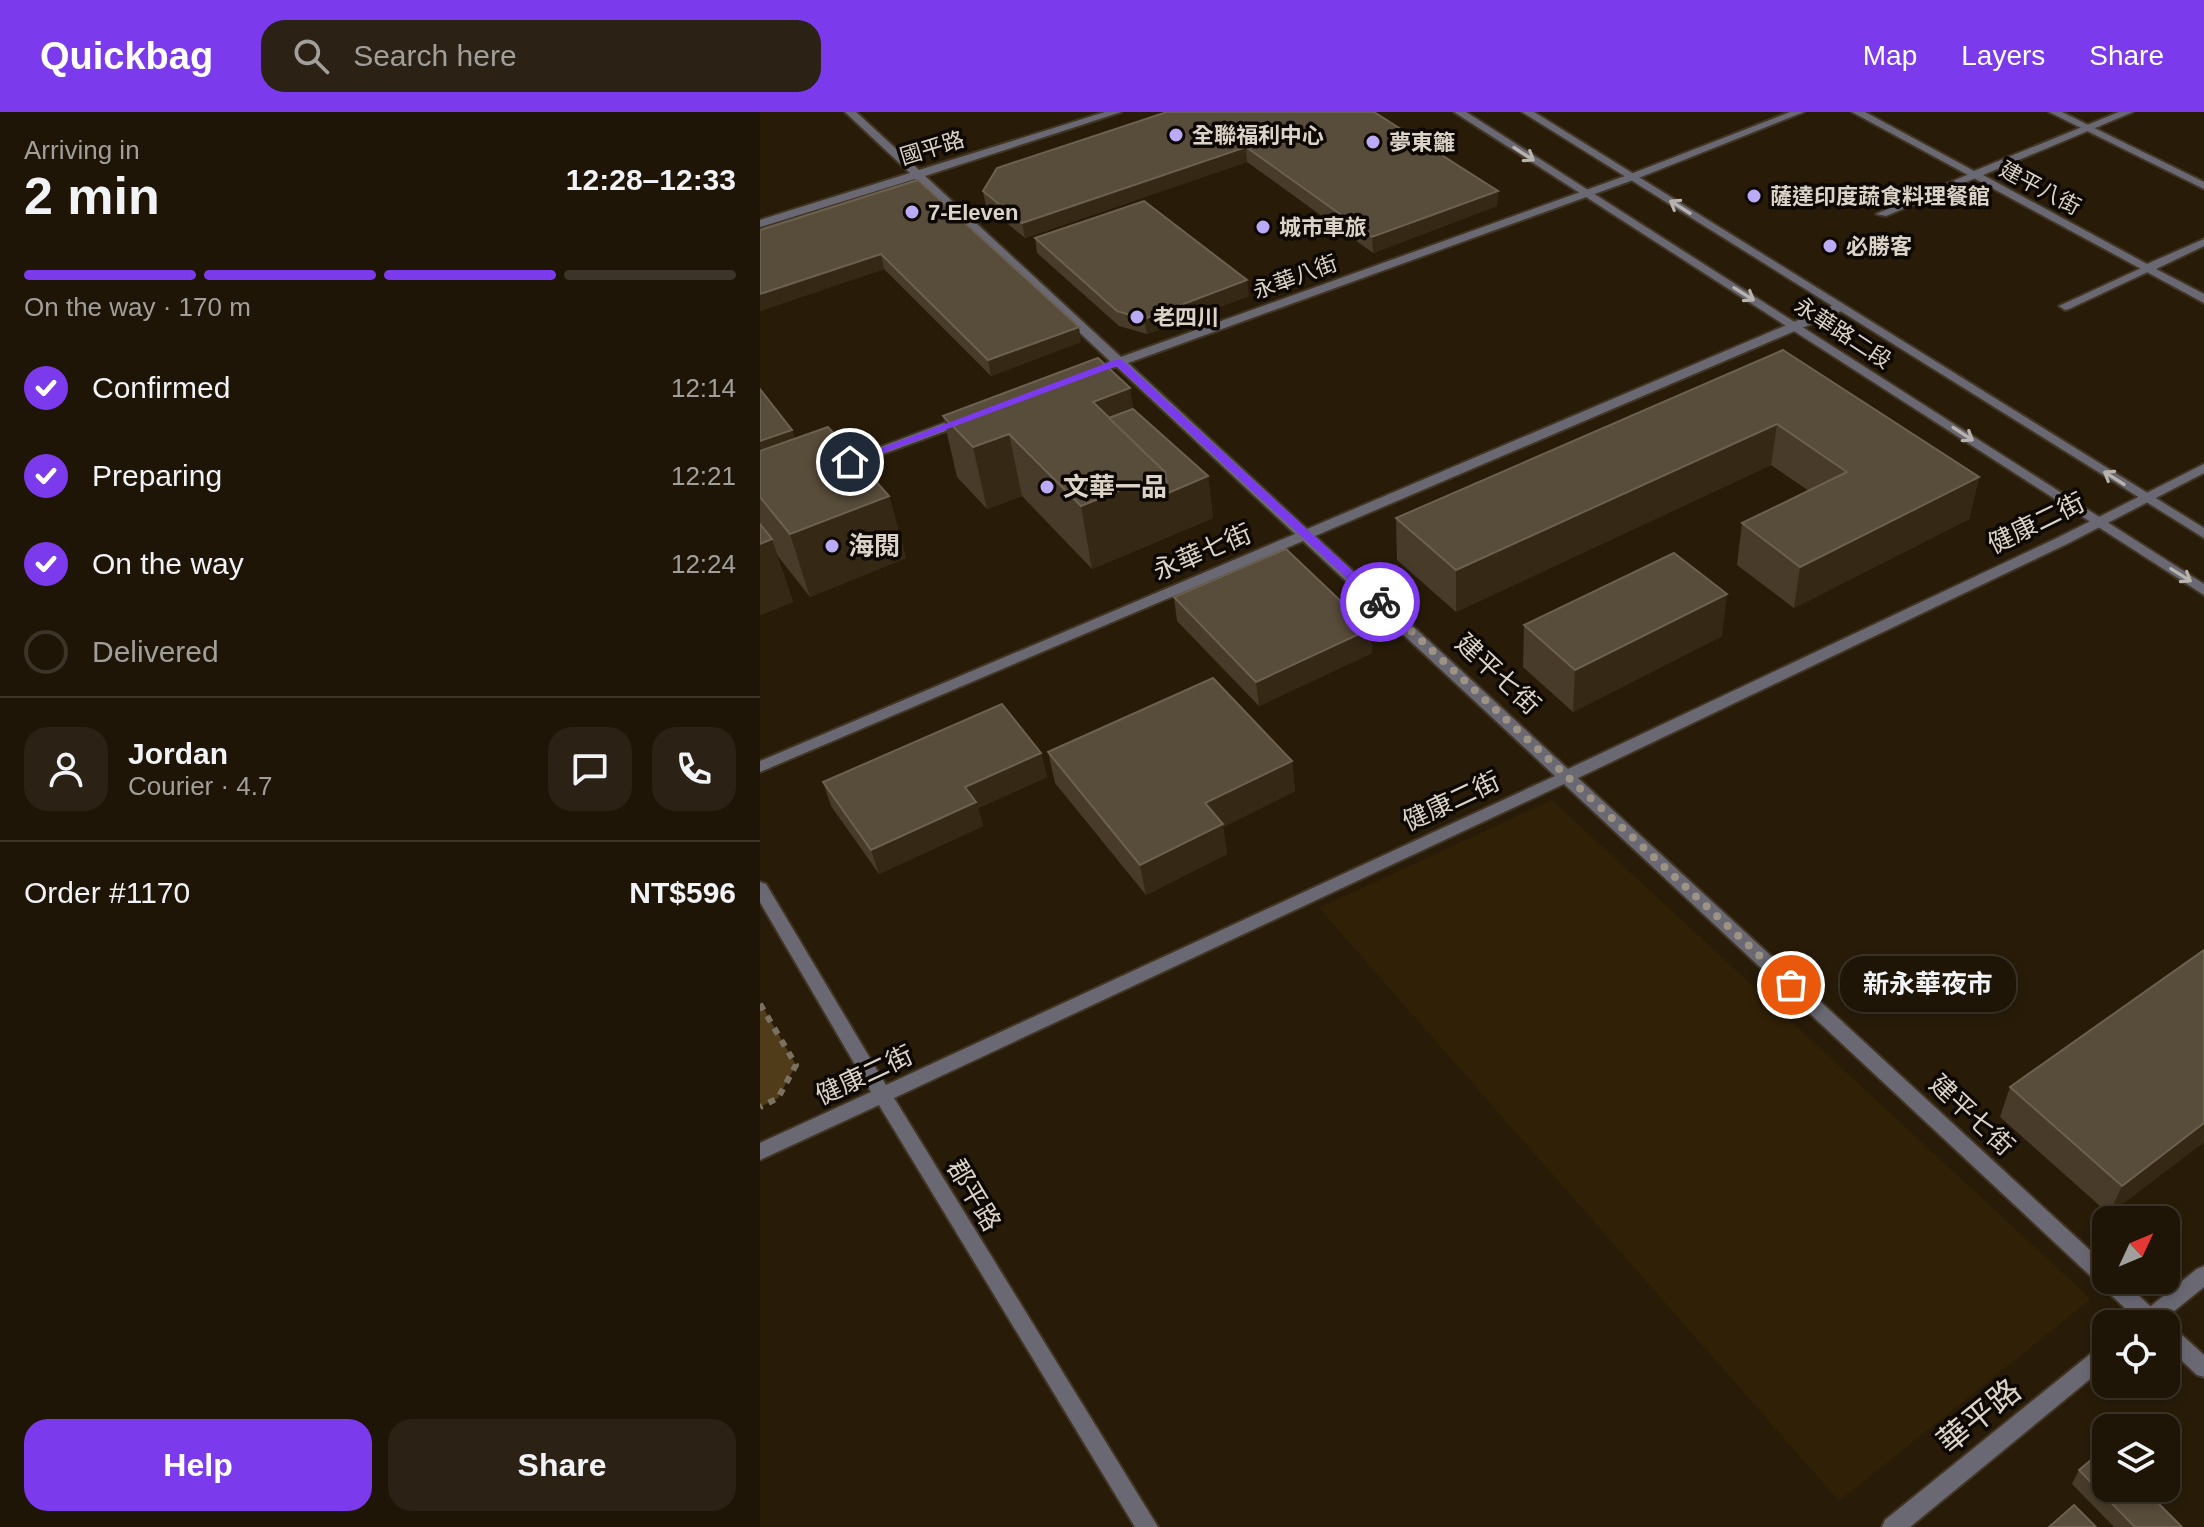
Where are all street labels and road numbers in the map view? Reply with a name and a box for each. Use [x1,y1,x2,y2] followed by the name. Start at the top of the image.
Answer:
[897,126,967,170] street label: 國平路
[1995,156,2085,220] street label: 建平八街
[1249,250,1341,304] street label: 永華八街
[1790,293,1896,373] street label: 永華路二段
[1983,487,2089,559] street label: 健康二街
[1148,518,1256,586] street label: 永華七街
[1450,628,1546,720] street label: 建平七街
[1398,765,1504,837] street label: 健康二街
[811,1039,917,1111] street label: 健康二街
[1924,1069,2020,1161] street label: 建平七街
[941,1154,1007,1236] street label: 郡平路
[1930,1372,2028,1460] street label: 華平路

